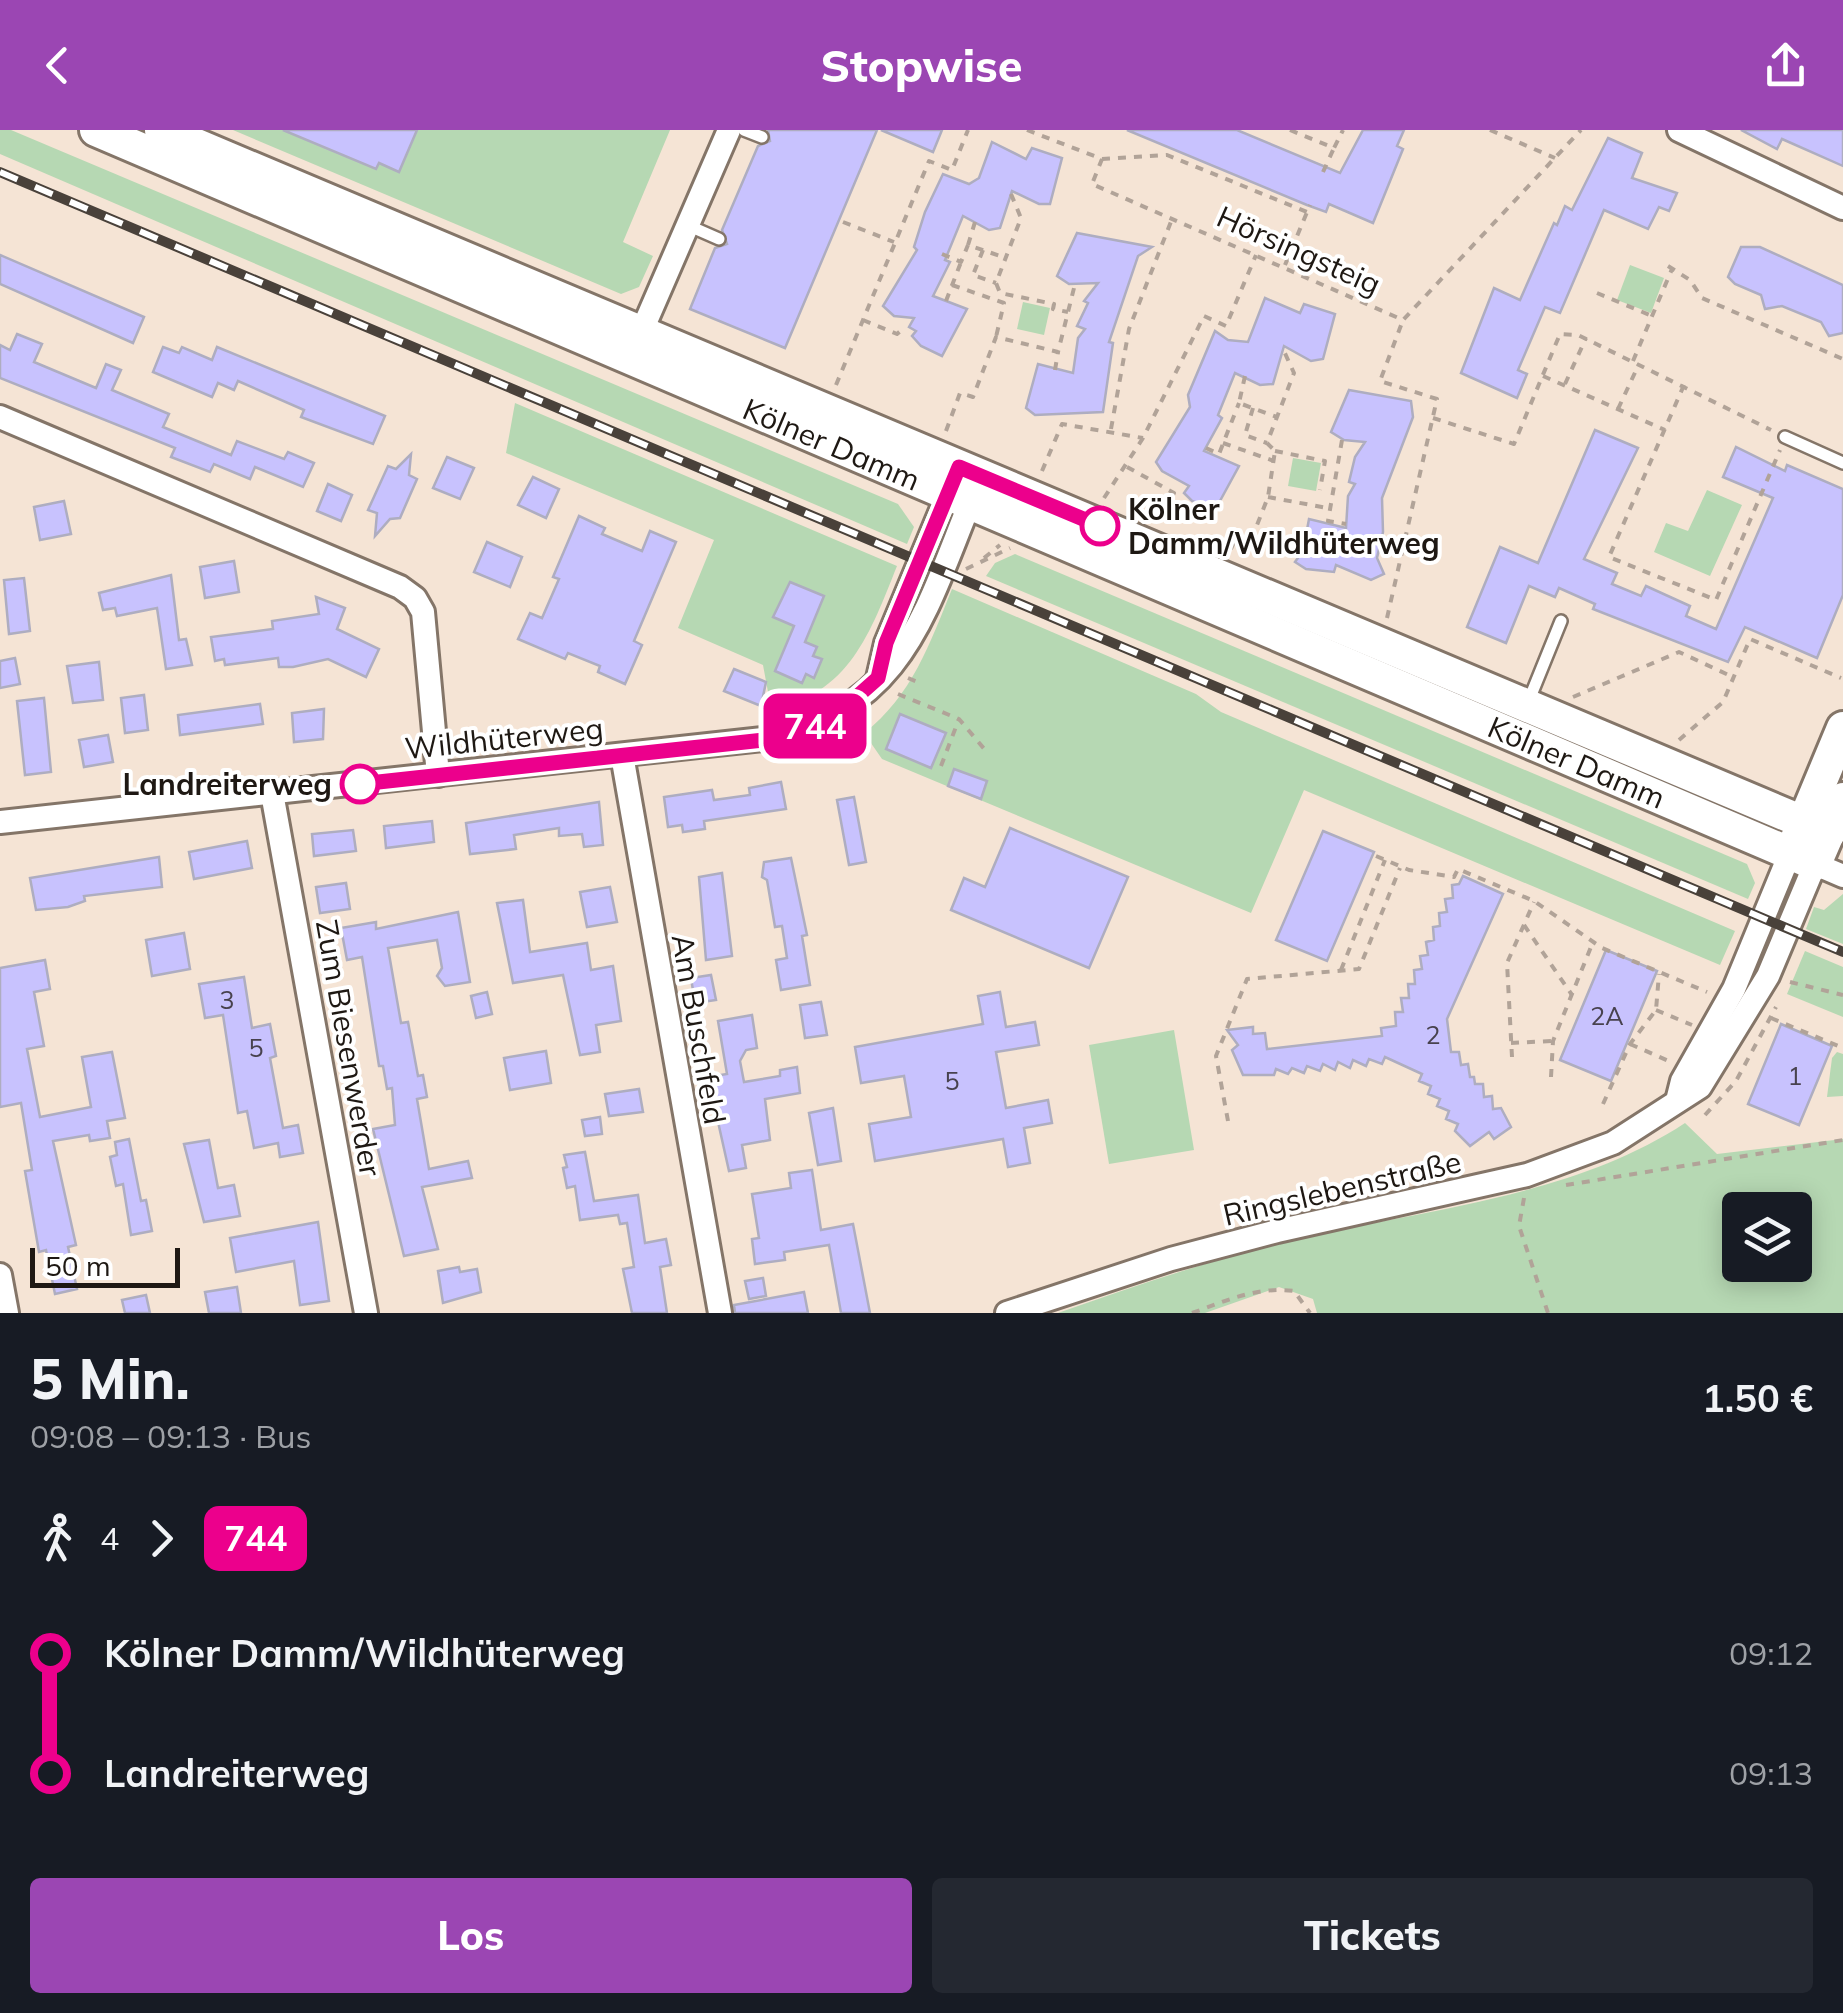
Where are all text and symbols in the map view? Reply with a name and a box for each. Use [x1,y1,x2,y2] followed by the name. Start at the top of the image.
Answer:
[821,37,1022,93] text: Stopwise
[30,38,85,93] icon: back
[1758,38,1813,93] icon: share
[1211,197,1387,303] street label: Hörsingsteig
[737,390,926,499] street label: Kölner Damm
[1128,490,1440,562] place label: Kölner Damm/Wildhüterweg
[1081,507,1119,545] marker: Kölner Damm/Wildhüterweg
[758,694,872,758] line badge: 744
[783,704,847,748] text: 744
[1482,708,1671,817] street label: Kölner Damm
[403,709,605,767] street label: Wildhüterweg
[122,765,332,803] place label: Landreiterweg
[341,765,379,803] marker: Landreiterweg
[308,917,390,1179] street label: Zum Biesenwerder
[664,931,734,1127] street label: Am Buschfeld
[219,984,235,1015] house number: 3
[1590,1000,1624,1031] house number: 2A
[1425,1019,1441,1050] house number: 2
[248,1032,264,1063] house number: 5
[1787,1060,1803,1091] house number: 1
[944,1065,960,1096] house number: 5
[1219,1142,1465,1234] street label: Ringslebenstraße
[1722,1192,1812,1282] map controls
[1722,1192,1812,1282] button: layers
[30,1243,180,1288] scale bar
[45,1248,111,1283] text: 50 m
[30,1344,190,1413] text: 5 Min.
[1702,1374,1813,1422] text: 1.50 €
[30,1416,311,1456] text: 09:08 – 09:13 · Bus
[30,1511,85,1566] icon: walk
[134,1511,189,1566] icon: forward
[224,1516,287,1560] text: 744
[100,1518,119,1558] text: 4
[104,1629,625,1677] text: Kölner Damm/Wildhüterweg
[1729,1633,1813,1673] text: 09:12
[104,1749,369,1797] text: Landreiterweg
[1729,1753,1813,1793] text: 09:13
[30,1878,912,1993] button: Los
[932,1878,1813,1993] button: Tickets

